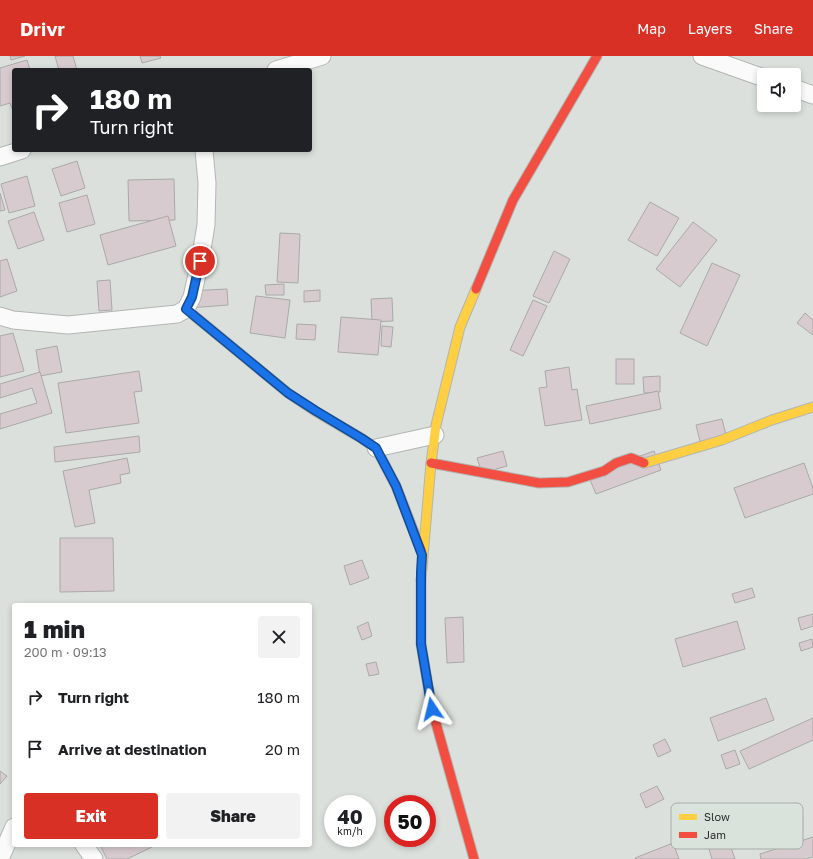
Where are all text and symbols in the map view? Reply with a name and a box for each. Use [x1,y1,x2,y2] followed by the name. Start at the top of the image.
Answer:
[20,17,65,40] text: Drivr
[637,20,666,37] text: Map
[688,20,732,37] text: Layers
[754,20,793,37] text: Share
[757,68,801,112] map controls
[757,68,801,112] button: sound
[90,82,172,115] text: 180 m
[24,84,76,136] icon: right
[90,116,174,138] text: Turn right
[183,244,217,278] pin
[189,250,211,272] icon: arrive
[24,614,85,643] text: 1 min
[258,616,300,658] button: close
[24,644,107,660] text: 200 m · 09:13
[24,686,46,708] icon: right
[58,688,129,706] text: Turn right
[257,688,300,706] text: 180 m
[411,688,453,730] position arrow
[24,738,46,760] icon: arrive
[58,740,207,758] text: Arrive at destination
[265,740,300,758] text: 20 m
[24,793,158,839] button: Exit
[166,793,300,839] button: Share
[384,795,436,847] speed limit sign: 50
[671,803,803,849] legend
[337,804,363,828] text: 40
[704,810,730,823] text: Slow
[337,825,363,837] text: km/h
[704,828,726,841] text: Jam

